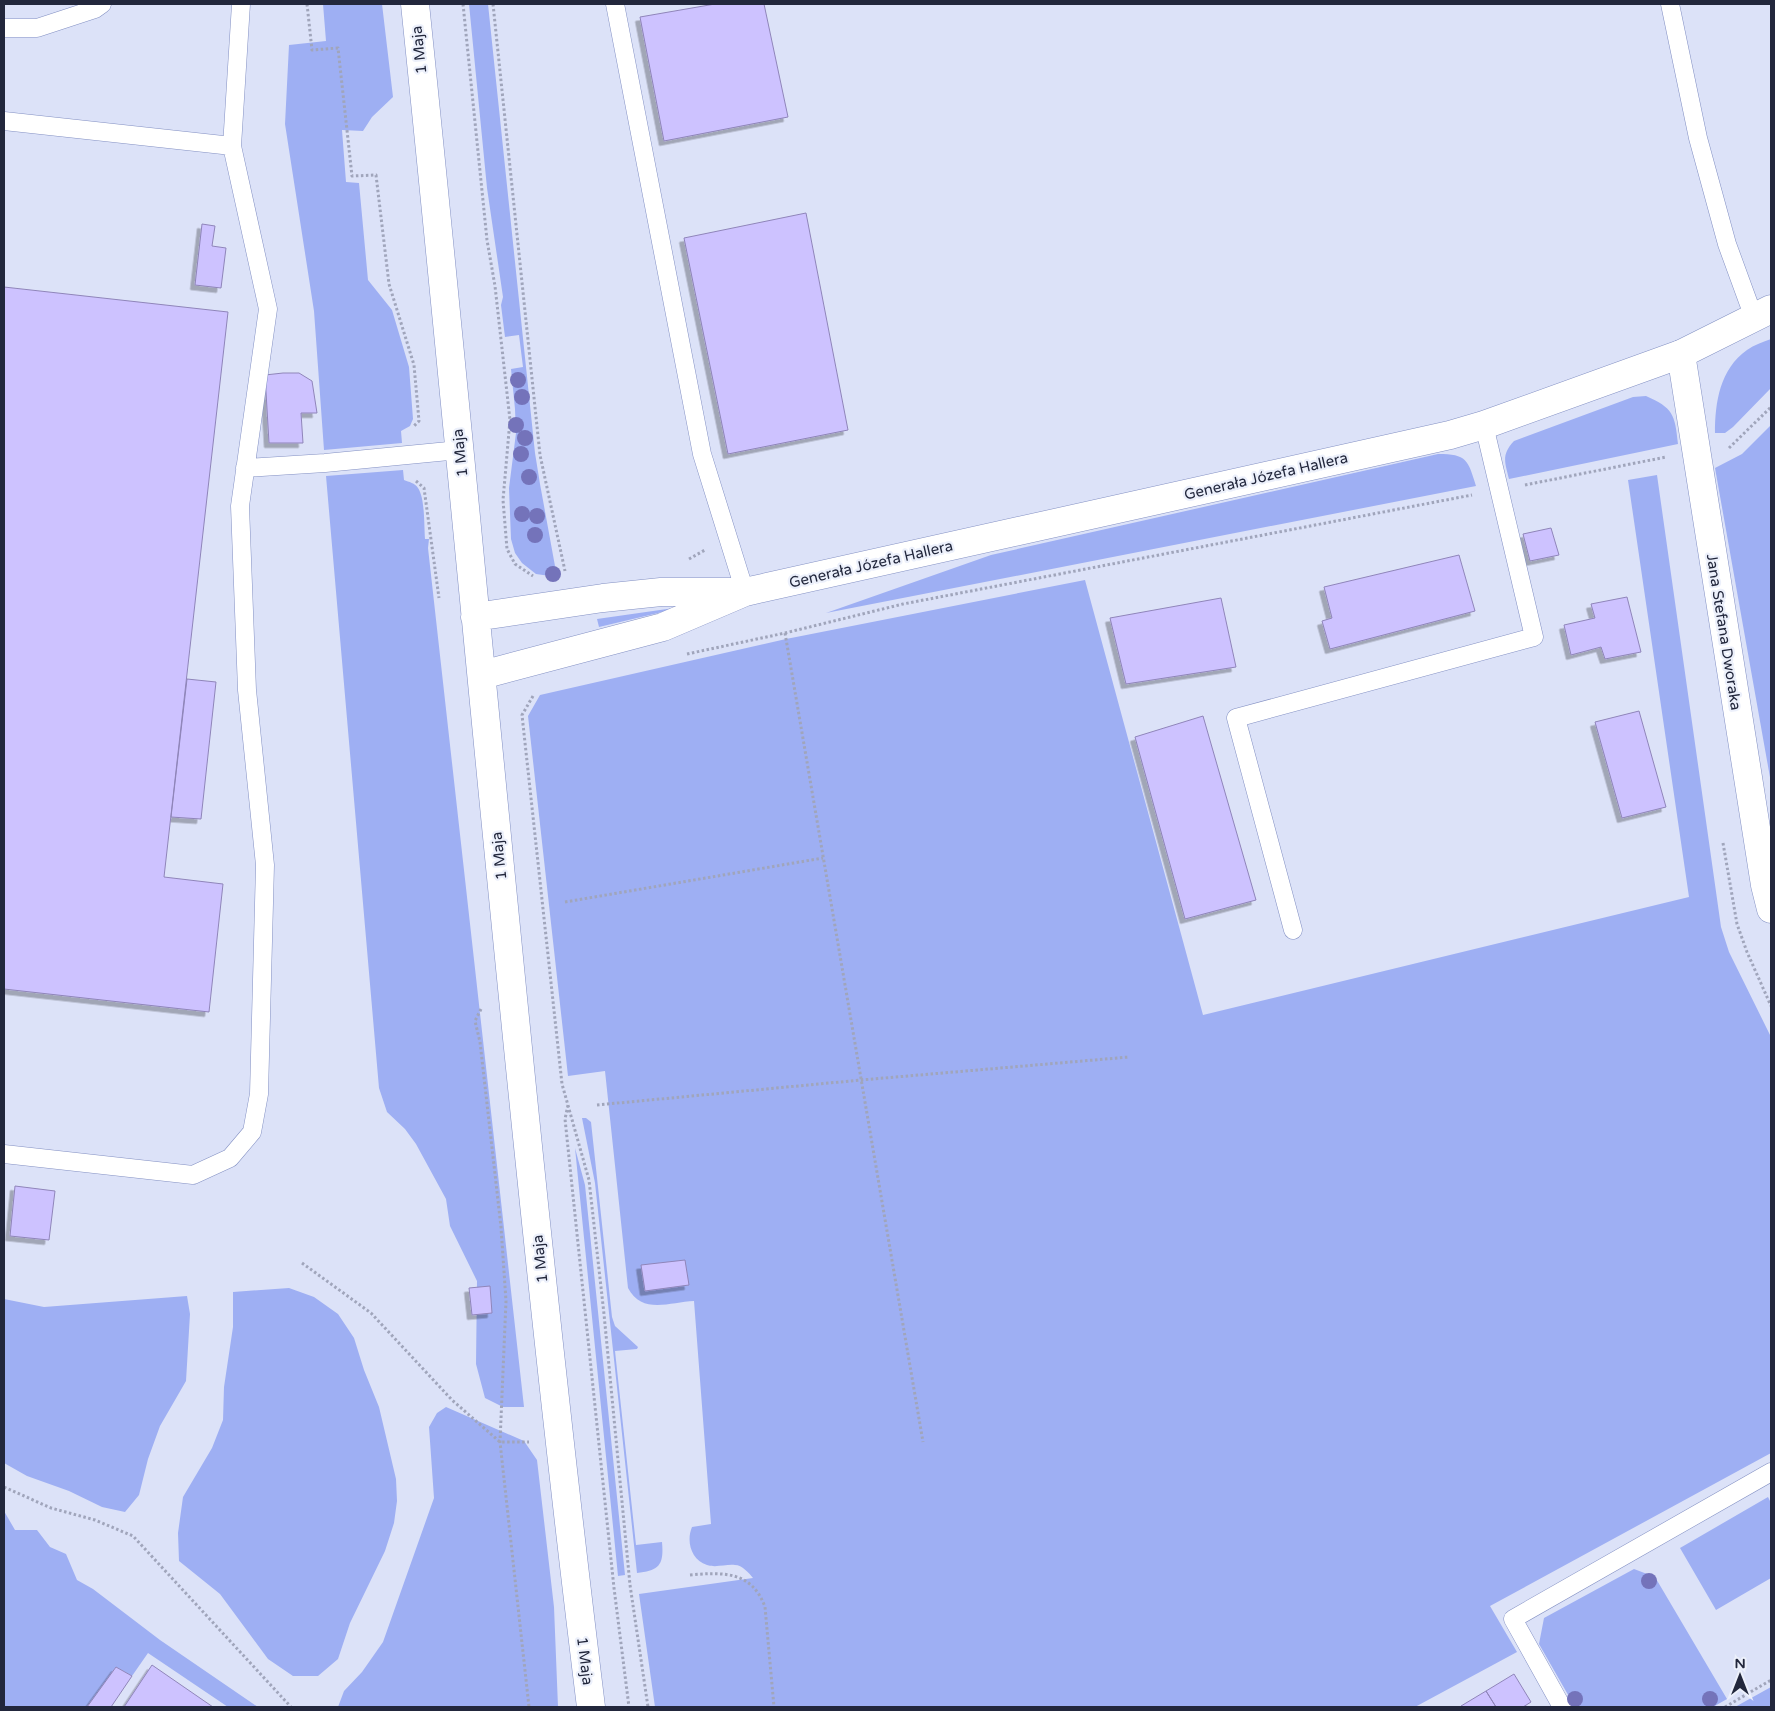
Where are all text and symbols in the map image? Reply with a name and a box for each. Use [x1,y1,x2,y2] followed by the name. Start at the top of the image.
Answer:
[408,25,430,75] street label: 1 Maja
[449,428,471,478] street label: 1 Maja
[1182,448,1350,504] street label: Generała Józefa Hallera
[787,536,955,592] street label: Generała Józefa Hallera
[1703,553,1745,711] street label: Jana Stefana Dworaka
[488,831,510,881] street label: 1 Maja
[529,1234,551,1284] street label: 1 Maja
[573,1636,597,1686] street label: 1 Maja
[1715,1651,1765,1701] north arrow
[1734,1655,1746,1672] text: N

